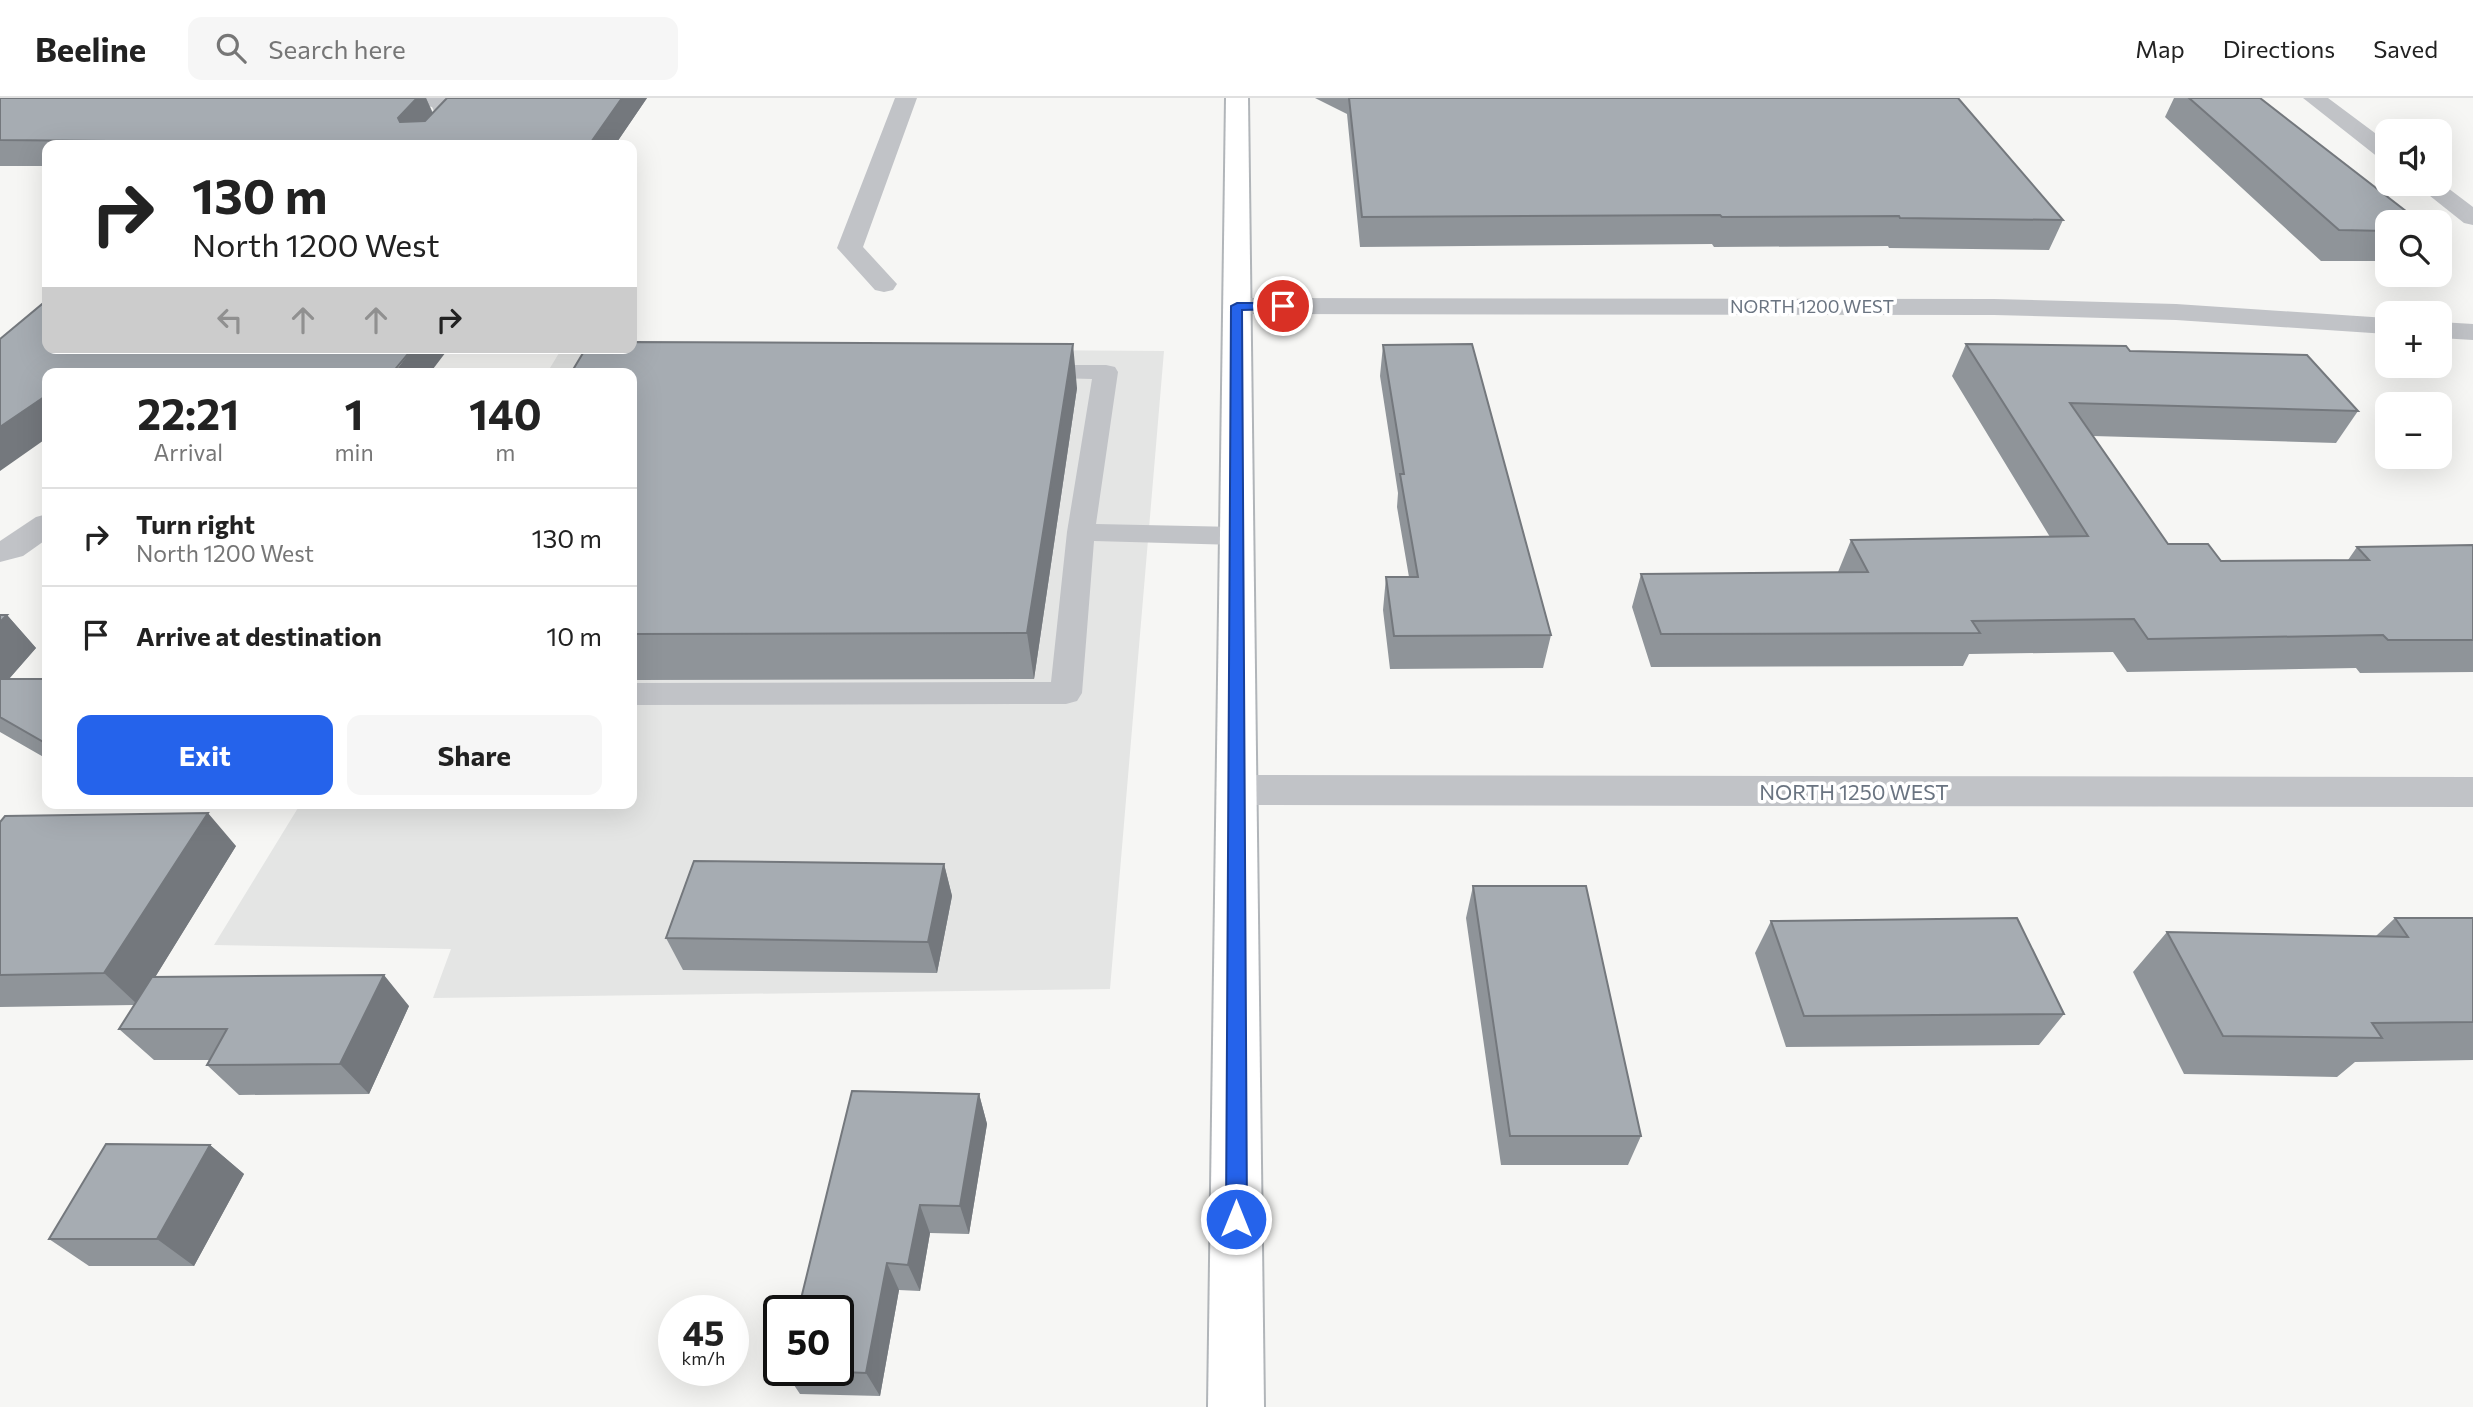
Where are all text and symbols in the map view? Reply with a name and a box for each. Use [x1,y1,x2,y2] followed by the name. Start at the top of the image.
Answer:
[188,17,678,80] search box
[35,28,146,69] text: Beeline
[212,29,250,67] icon: search
[268,33,406,64] text: Search here
[2135,34,2185,63] text: Map
[2223,34,2335,63] text: Directions
[2373,34,2438,63] text: Saved
[2375,119,2452,469] map controls
[2375,119,2452,196] button: sound
[192,164,327,224] text: 130 m
[77,168,168,259] icon: right
[2375,210,2452,287] button: search
[192,224,440,264] text: North 1200 West
[1253,276,1313,336] pin
[1264,287,1302,325] icon: arrive
[1730,295,1894,317] street label: NORTH 1200 WEST
[211,301,249,339] icon: left
[284,301,322,339] icon: ahead
[357,301,395,339] icon: ahead
[430,301,468,339] icon: right
[2375,301,2452,378] button: +
[137,387,239,439] text: 22:21
[345,387,364,439] text: 1
[469,387,542,439] text: 140
[2375,392,2452,469] button: −
[153,438,223,466] text: Arrival
[334,438,374,466] text: min
[495,438,515,466] text: m
[136,508,255,539] text: Turn right
[77,518,115,556] icon: right
[531,522,602,553] text: 130 m
[136,539,314,567] text: North 1200 West
[77,616,115,654] icon: arrive
[136,620,382,651] text: Arrive at destination
[546,620,602,651] text: 10 m
[77,715,333,795] button: Exit
[347,715,602,795] button: Share
[1759,779,1949,804] street label: NORTH 1250 WEST
[1199,1182,1273,1256] position arrow
[763,1295,854,1386] speed limit sign: 50
[683,1310,724,1353] text: 45
[682,1347,725,1369] text: km/h

